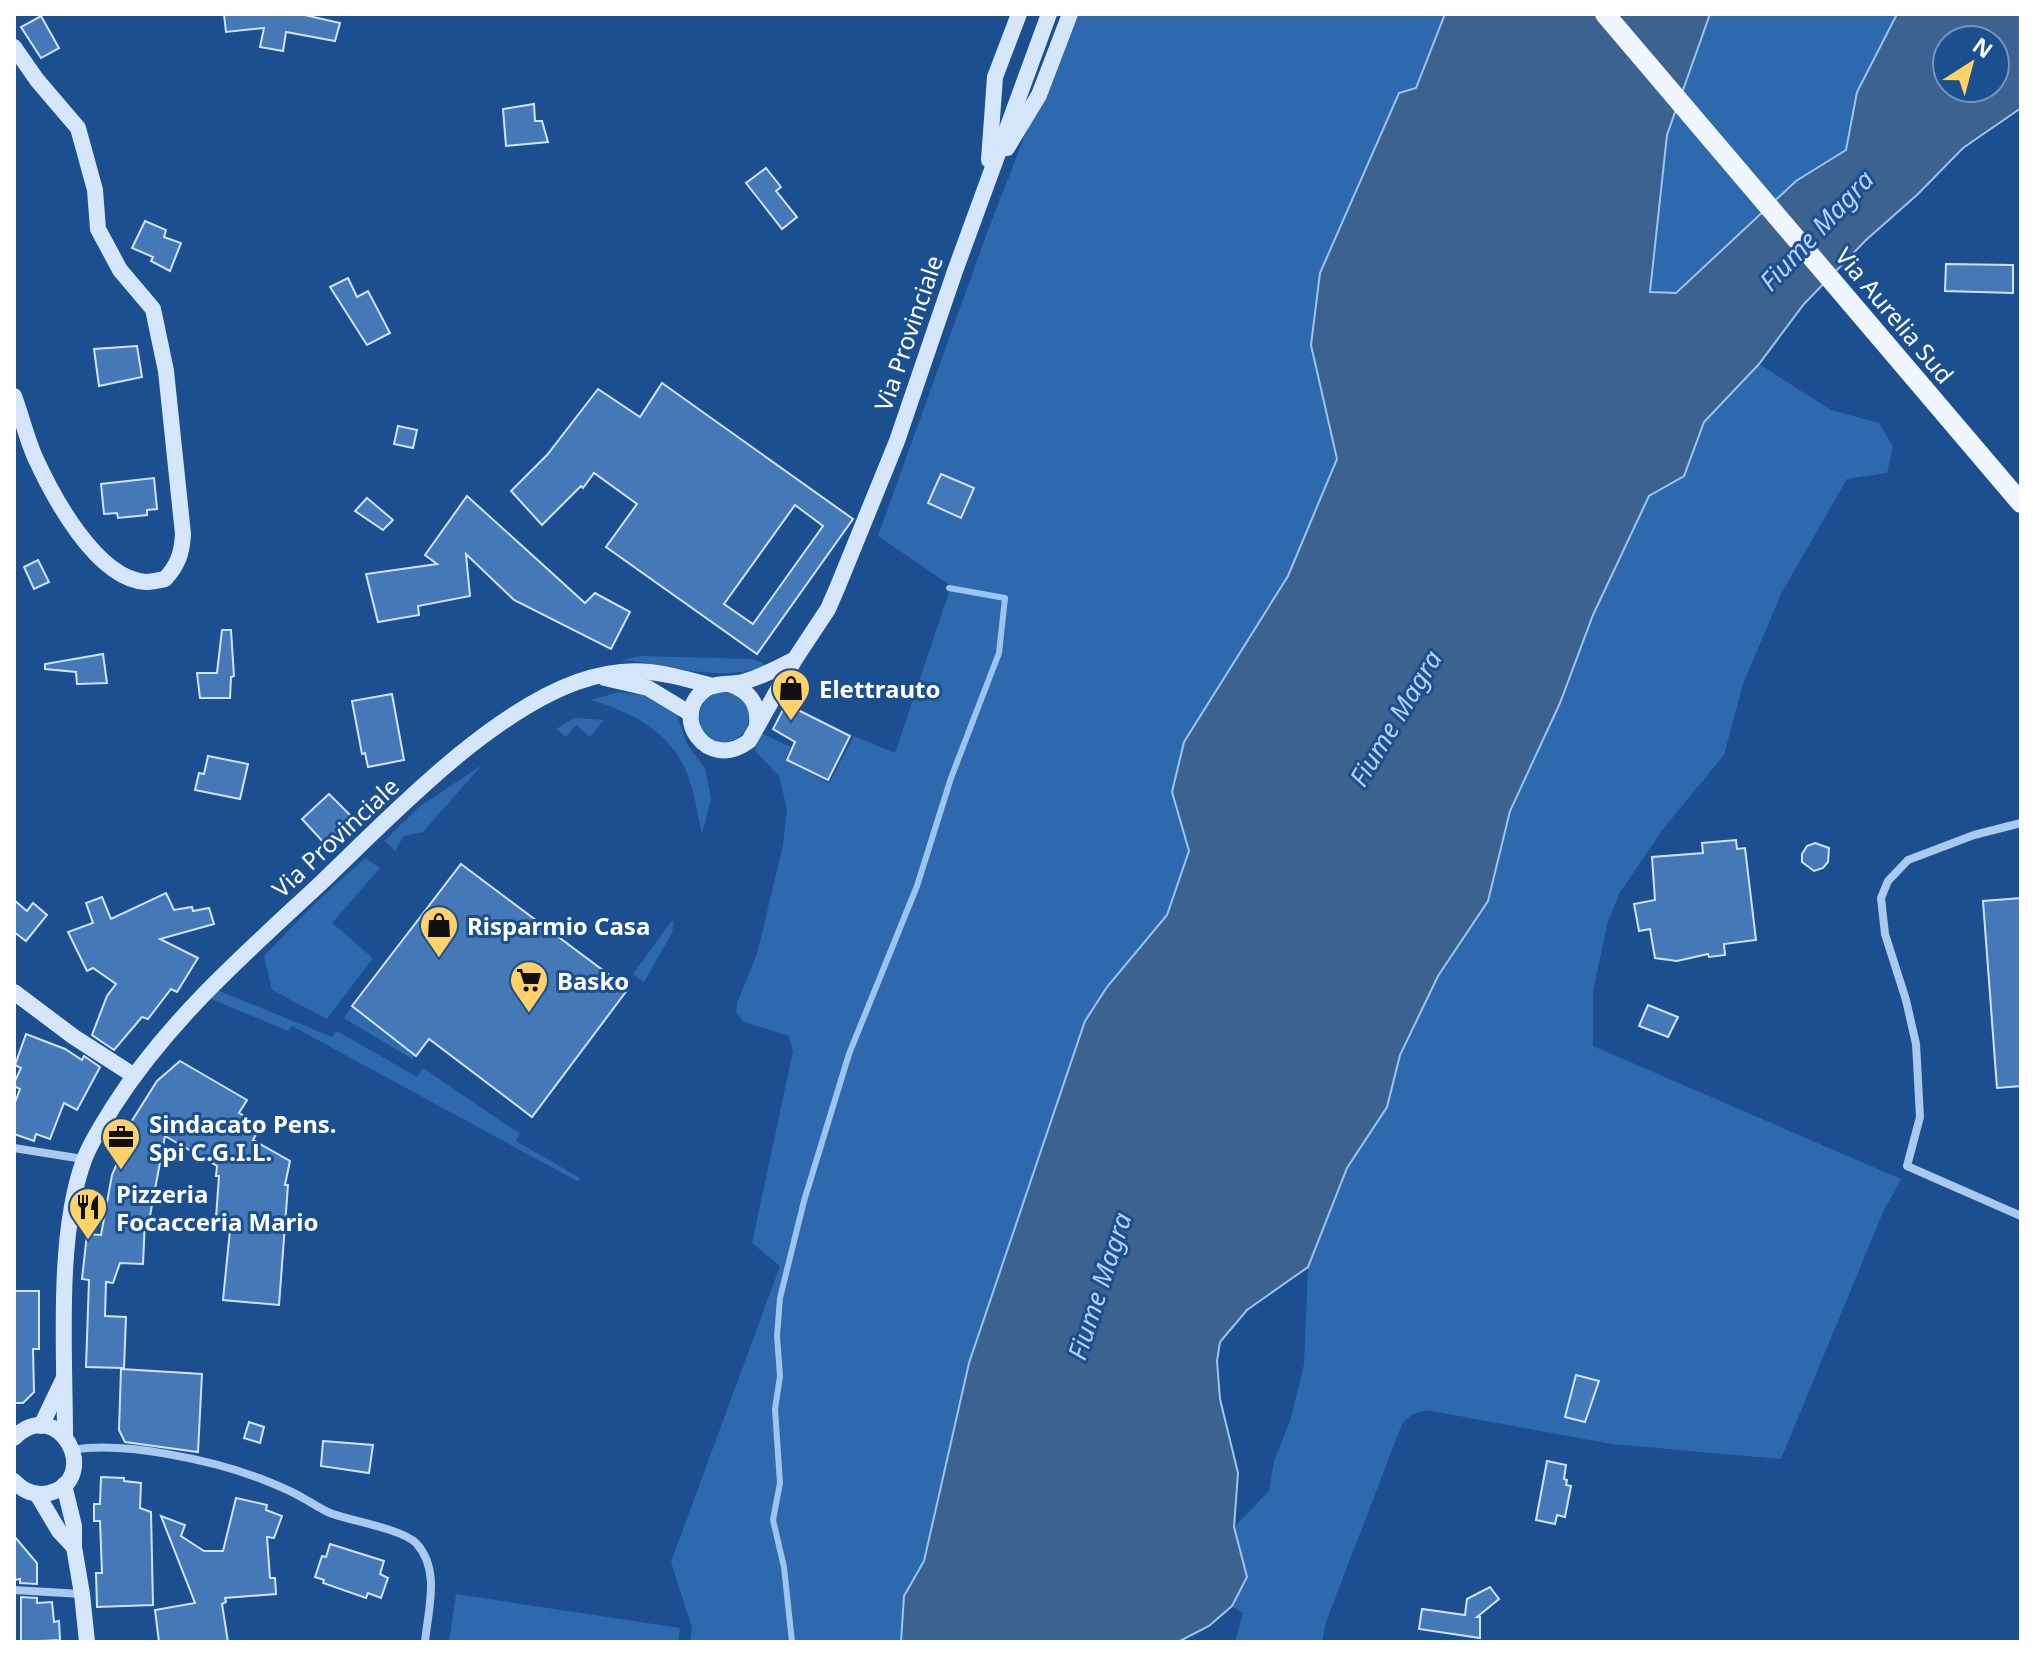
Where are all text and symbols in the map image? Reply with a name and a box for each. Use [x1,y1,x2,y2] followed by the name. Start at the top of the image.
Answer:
[1931,24,2011,104] north arrow
[1967,30,1999,64] text: N
[1751,162,1881,298] water label: Fiume Magra
[1828,240,1962,390] street label: Via Aurelia Sud
[866,251,950,415] street label: Via Provinciale
[1340,643,1450,793] water label: Fiume Magra
[770,667,812,722] shop icon: Elettrauto
[819,672,940,705] place label: Elettrauto
[264,770,406,904] street label: Via Provinciale
[418,904,460,959] shop icon: Risparmio Casa
[467,909,650,942] place label: Risparmio Casa
[508,959,550,1014] supermarket icon: Basko
[557,964,629,997] place label: Basko
[149,1107,337,1168] place label: Sindacato Pens. Spi C.G.I.L.
[100,1116,142,1171] office icon: Sindacato Pens. Spi C.G.I.L.
[116,1177,318,1238] place label: Pizzeria Focacceria Mario
[67,1186,109,1241] restaurant icon: Pizzeria Focacceria Mario
[1058,1207,1140,1364] water label: Fiume Magra

